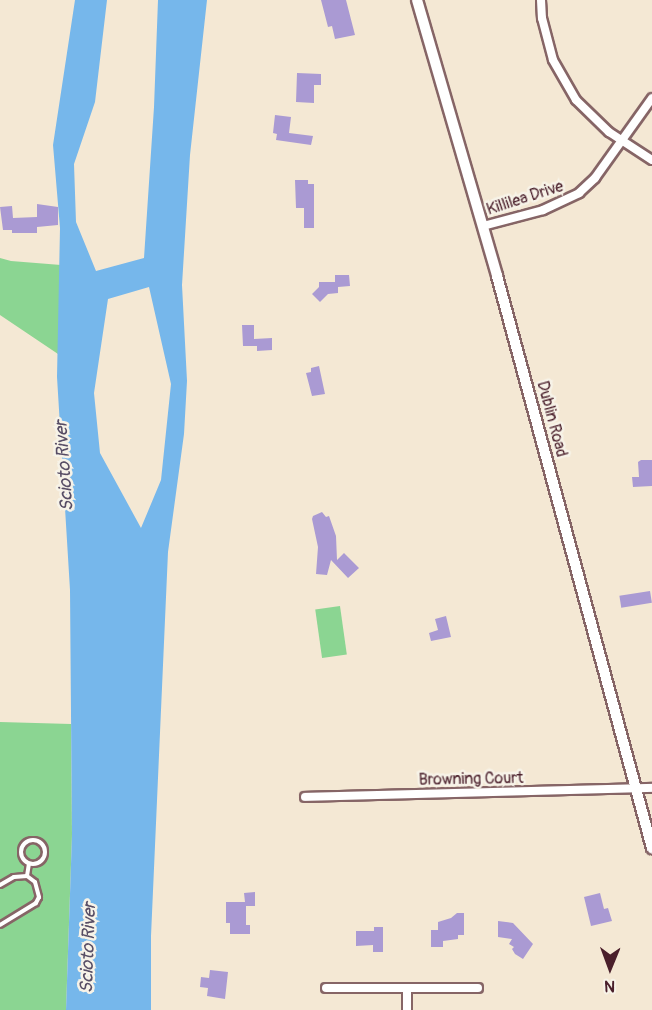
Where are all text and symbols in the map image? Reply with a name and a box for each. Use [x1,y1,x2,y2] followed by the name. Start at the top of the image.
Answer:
[484,177,566,219] street label: Killilea Drive
[533,379,571,459] street label: Dublin Road
[51,420,79,512] water label: Scioto River
[419,768,523,790] street label: Browning Court
[77,902,101,994] water label: Scioto River
[580,938,640,998] north arrow
[604,976,615,996] text: N

